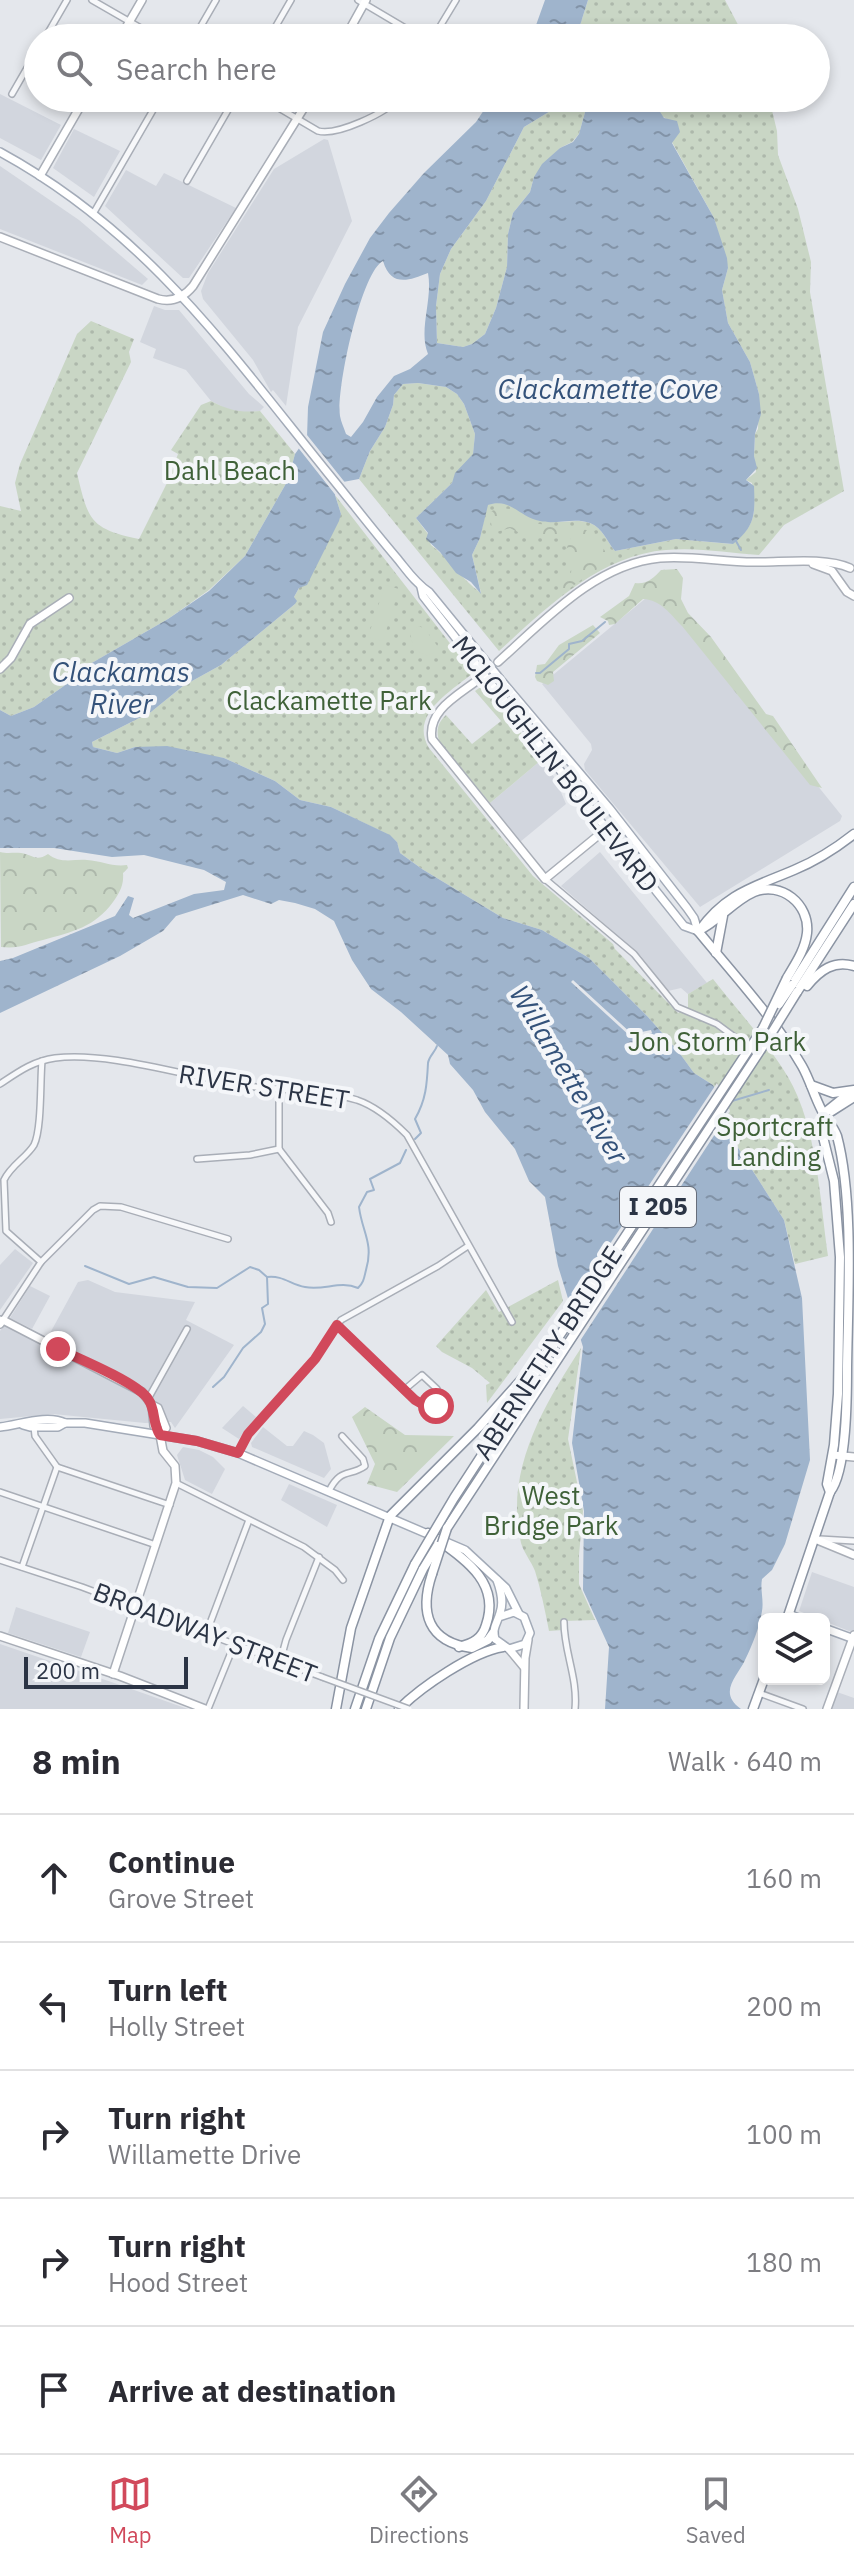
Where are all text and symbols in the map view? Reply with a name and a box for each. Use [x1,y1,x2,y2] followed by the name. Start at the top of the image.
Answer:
[24,24,830,112] search box
[52,46,96,90] icon: search
[116,49,277,88] text: Search here
[498,370,718,407] water label: Clackamette Cove
[164,453,296,487] park label: Dahl Beach
[445,628,667,899] street label: MCLOUGHLIN BOULEVARD
[52,653,190,722] water label: Clackamas River
[226,683,432,717] park label: Clackamette Park
[502,978,638,1170] water label: Willamette River
[628,1024,806,1058] park label: Jon Storm Park
[176,1056,352,1116] street label: RIVER STREET
[716,1109,834,1173] park label: Sportcraft Landing
[620,1187,696,1227] road number: I 205
[465,1239,629,1466] street label: ABERNETHY BRIDGE
[40,1331,76,1367] route end
[418,1388,454,1424] route start
[484,1478,619,1542] park label: West Bridge Park
[89,1574,322,1690] street label: BROADWAY STREET
[758,1613,830,1685] map controls
[758,1613,830,1685] button: layers
[24,1653,188,1689] scale bar
[36,1656,100,1685] text: 200 m
[32,1739,121,1783] text: 8 min
[668,1744,822,1778] text: Walk · 640 m
[108,1842,235,1881] text: Continue
[32,1856,76,1900] icon: ahead
[746,1861,822,1895] text: 160 m
[108,1881,254,1915] text: Grove Street
[108,1970,227,2009] text: Turn left
[32,1984,76,2028] icon: left
[746,1989,822,2023] text: 200 m
[108,2009,245,2043] text: Holly Street
[108,2098,246,2137] text: Turn right
[32,2112,76,2156] icon: right
[746,2117,822,2151] text: 100 m
[108,2137,301,2171] text: Willamette Drive
[108,2226,246,2265] text: Turn right
[32,2240,76,2284] icon: right
[746,2245,822,2279] text: 180 m
[108,2265,248,2299] text: Hood Street
[32,2368,76,2412] icon: arrive
[108,2371,396,2410] text: Arrive at destination
[108,2472,152,2549] tab: Map
[369,2472,469,2549] tab: Directions
[686,2472,746,2549] tab: Saved

